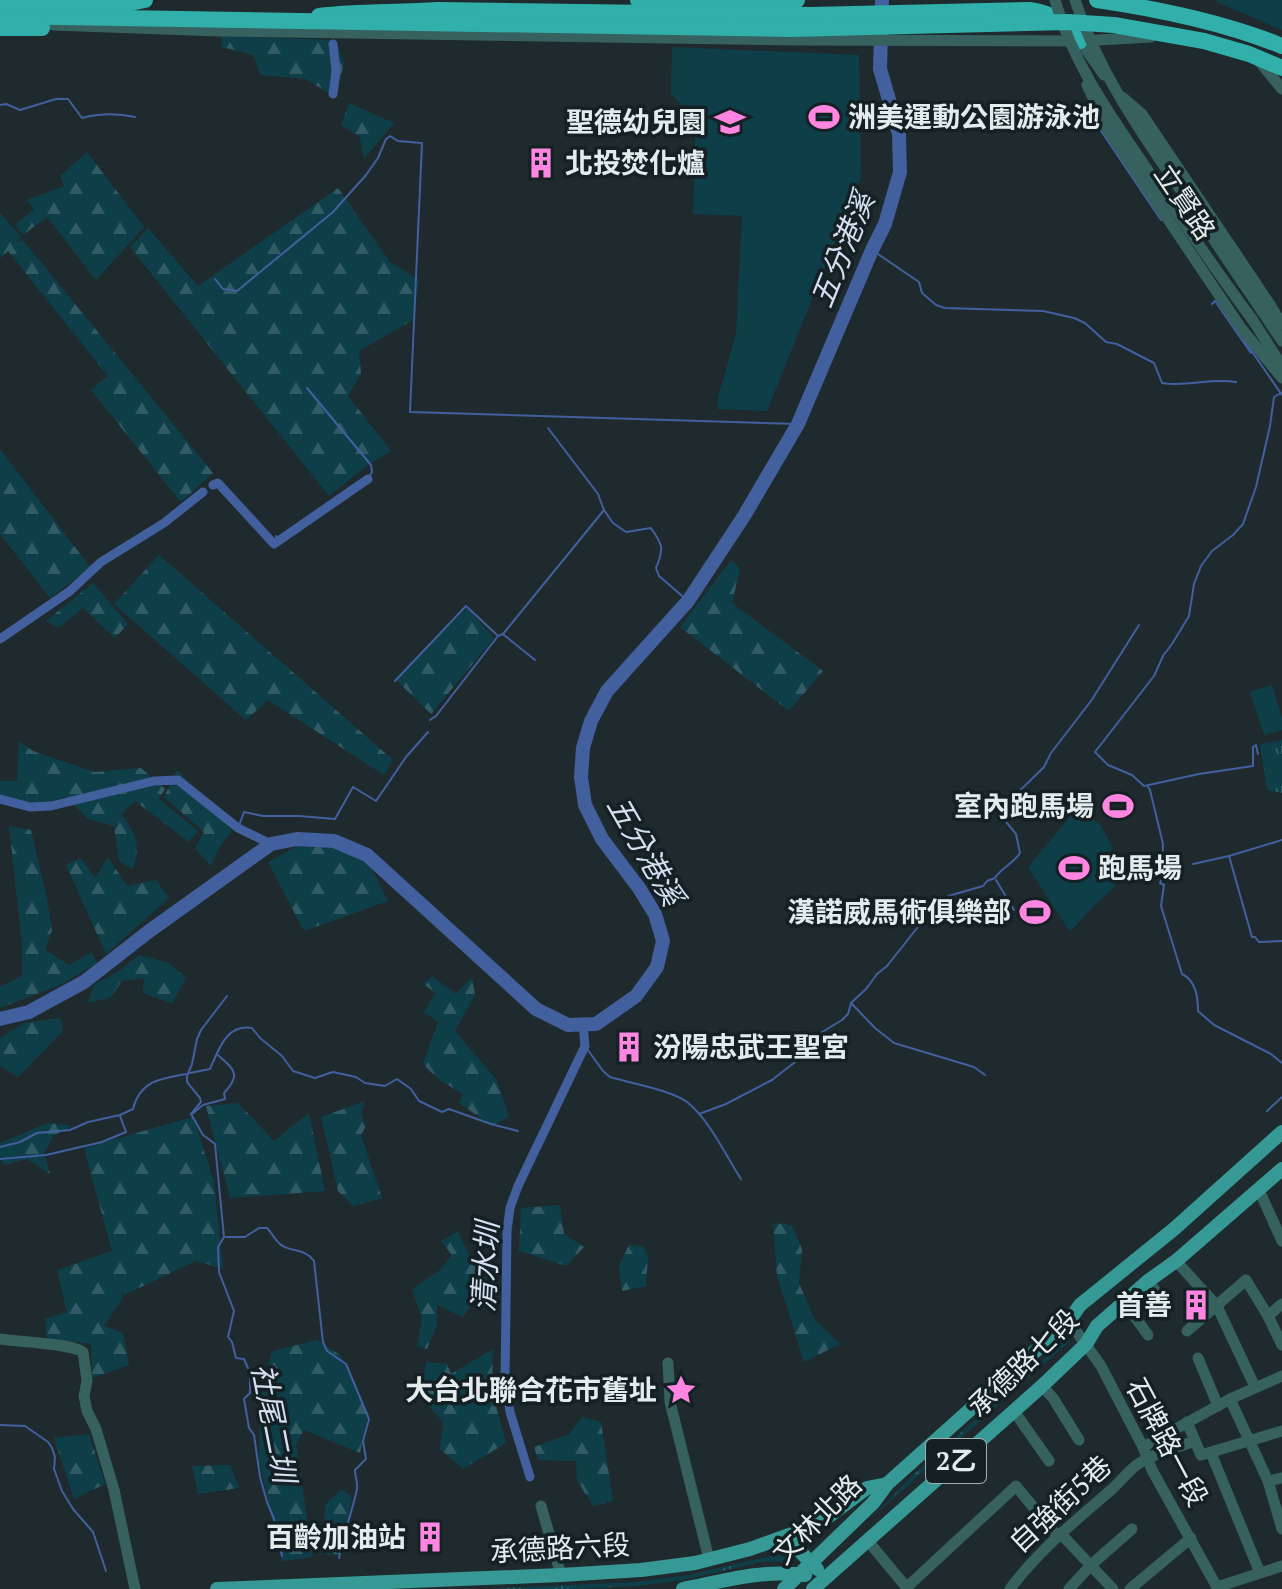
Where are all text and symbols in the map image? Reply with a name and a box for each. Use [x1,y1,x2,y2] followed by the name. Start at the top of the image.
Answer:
[848,98,1100,135] place label: 洲美運動公園游泳池
[807,100,841,134] sports icon: 洲美運動公園游泳池
[566,103,706,140] place label: 聖德幼兒園
[713,105,747,139] school or university icon: 聖德幼兒園
[565,144,705,181] place label: 北投焚化爐
[524,146,558,180] building icon: 北投焚化爐
[1147,157,1224,247] street label: 立賢路
[801,183,885,313] water label: 五分港溪
[954,787,1094,824] place label: 室內跑馬場
[599,789,695,916] water label: 五分港溪
[1101,789,1135,823] sports icon: 室內跑馬場
[1098,849,1182,886] place label: 跑馬場
[1057,851,1091,885] sports icon: 跑馬場
[787,893,1011,930] place label: 漢諾威馬術俱樂部
[1018,895,1052,929] sports icon: 漢諾威馬術俱樂部
[653,1028,849,1065] place label: 汾陽忠武王聖宮
[612,1030,646,1064] building icon: 汾陽忠武王聖宮
[463,1217,508,1313] water label: 清水圳
[1116,1286,1172,1323] place label: 首善
[1179,1288,1213,1322] building icon: 首善
[959,1301,1086,1425] street label: 承德路七段
[243,1360,306,1489] water label: 社尾二圳
[405,1371,657,1408] place label: 大台北聯合花市舊址
[1118,1371,1217,1512] street label: 石牌路一段
[664,1373,698,1407] place icon: 大台北聯合花市舊址
[926,1439,986,1483] road number: 2乙
[1001,1447,1119,1560] street label: 自強街5巷
[764,1466,869,1571] street label: 文林北路
[266,1518,406,1555] place label: 百齡加油站
[413,1520,447,1554] building icon: 百齡加油站
[489,1525,631,1570] street label: 承德路六段

